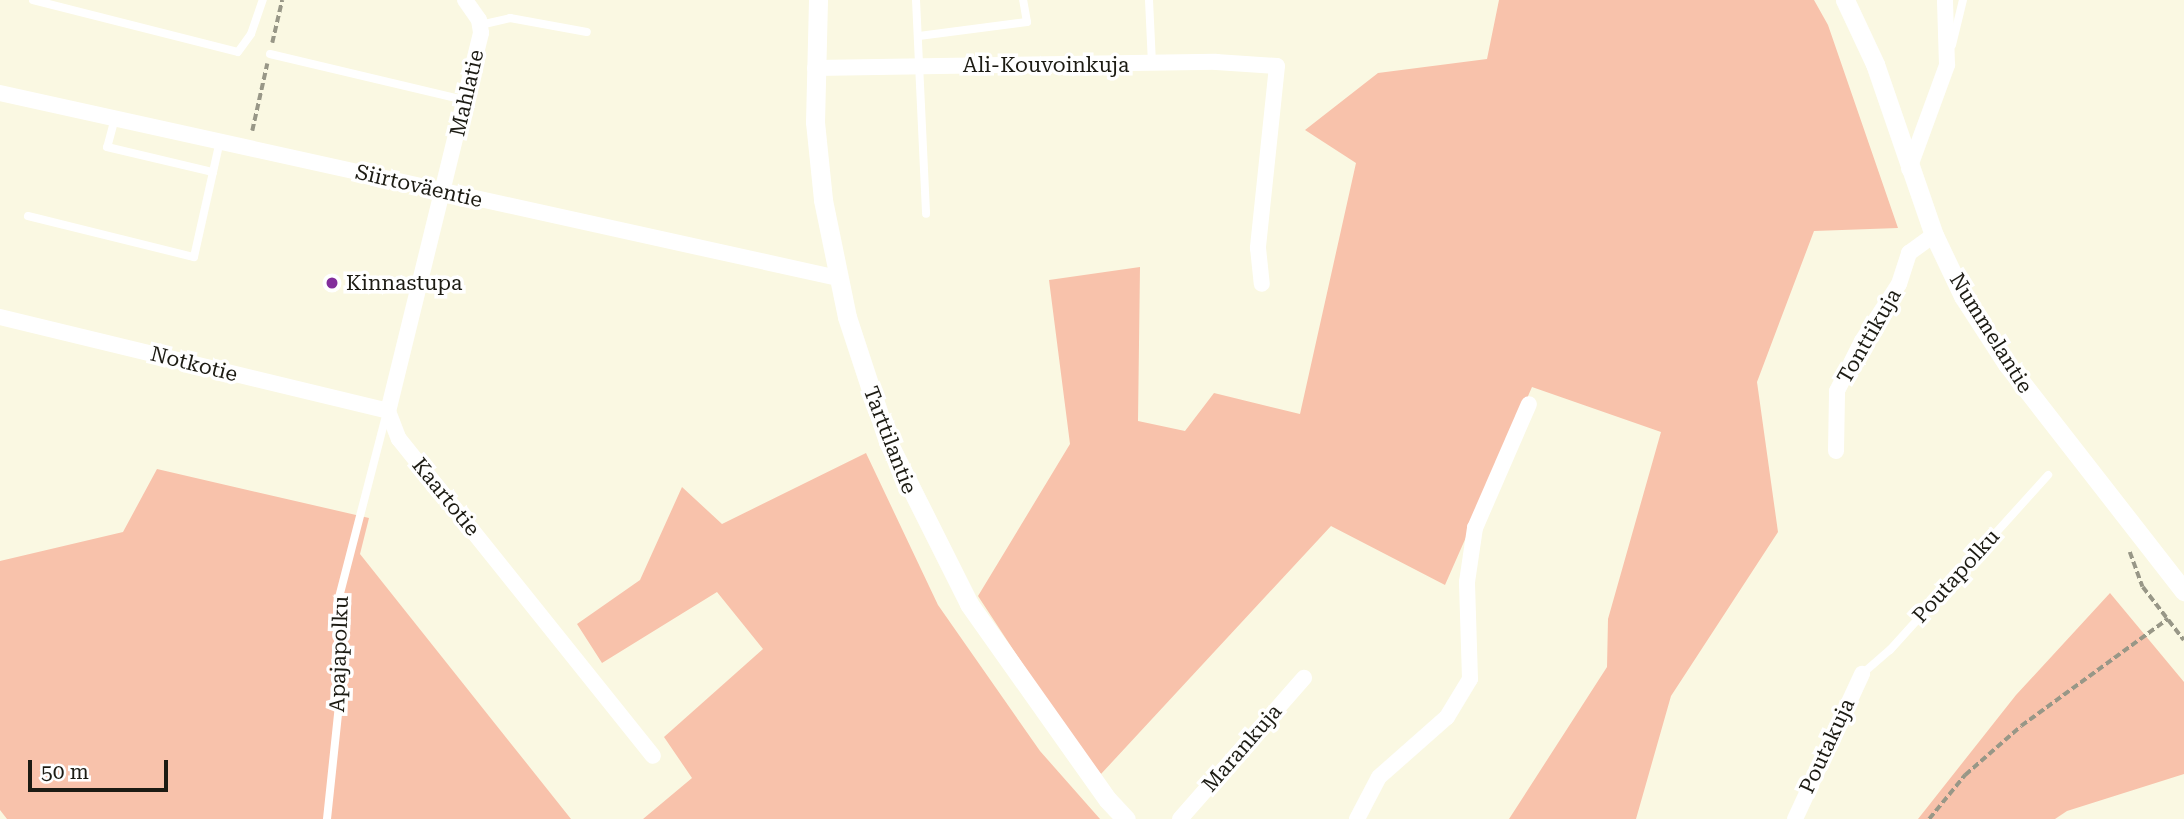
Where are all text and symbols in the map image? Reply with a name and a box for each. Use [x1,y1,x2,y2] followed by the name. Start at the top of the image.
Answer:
[445,47,489,139] street label: Mahlatie
[963,52,1129,78] street label: Ali-Kouvoinkuja
[353,159,485,213] street label: Siirtoväentie
[1944,268,2038,398] street label: Nummelantie
[346,270,462,296] place label: Kinnastupa
[324,275,340,291] marker: Kinnastupa
[1832,284,1906,388] street label: Tonttikuja
[148,341,240,387] street label: Notkotie
[858,383,922,497] street label: Tarttilantie
[407,453,485,541] street label: Kaartotie
[1907,524,2005,628] street label: Poutapolku
[324,595,354,713] street label: Apajapolku
[1794,695,1860,797] street label: Poutakuja
[1197,699,1287,797] street label: Marankuja
[32,746,172,790] scale bar
[41,760,89,784] text: 50 m

